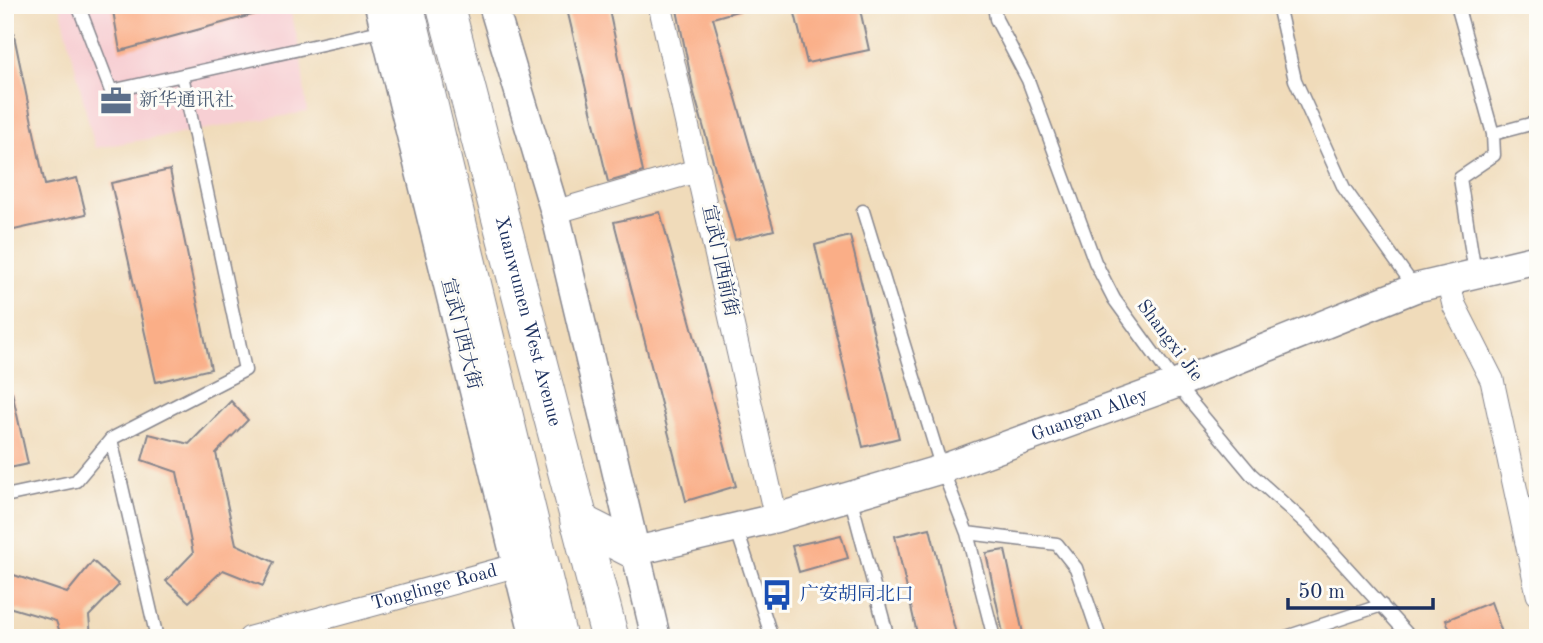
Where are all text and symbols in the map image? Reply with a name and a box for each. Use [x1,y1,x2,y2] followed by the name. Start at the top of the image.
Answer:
[99,84,133,118] office icon: 新华通讯社
[139,90,234,111] place label: 新华通讯社
[698,203,743,319] street label: 宣武门西前街
[491,214,564,428] street label: Xuanwumen West Avenue
[437,276,486,392] street label: 宣武门西大街
[1132,297,1206,385] street label: Shangxi Jie
[1029,386,1150,445] street label: Guangan Alley
[369,561,499,614] street label: Tonglinge Road
[1288,566,1433,610] scale bar
[760,578,794,612] bus stop icon: 广安胡同北口
[1298,582,1345,603] text: 50 m
[800,583,914,605] place label: 广安胡同北口

